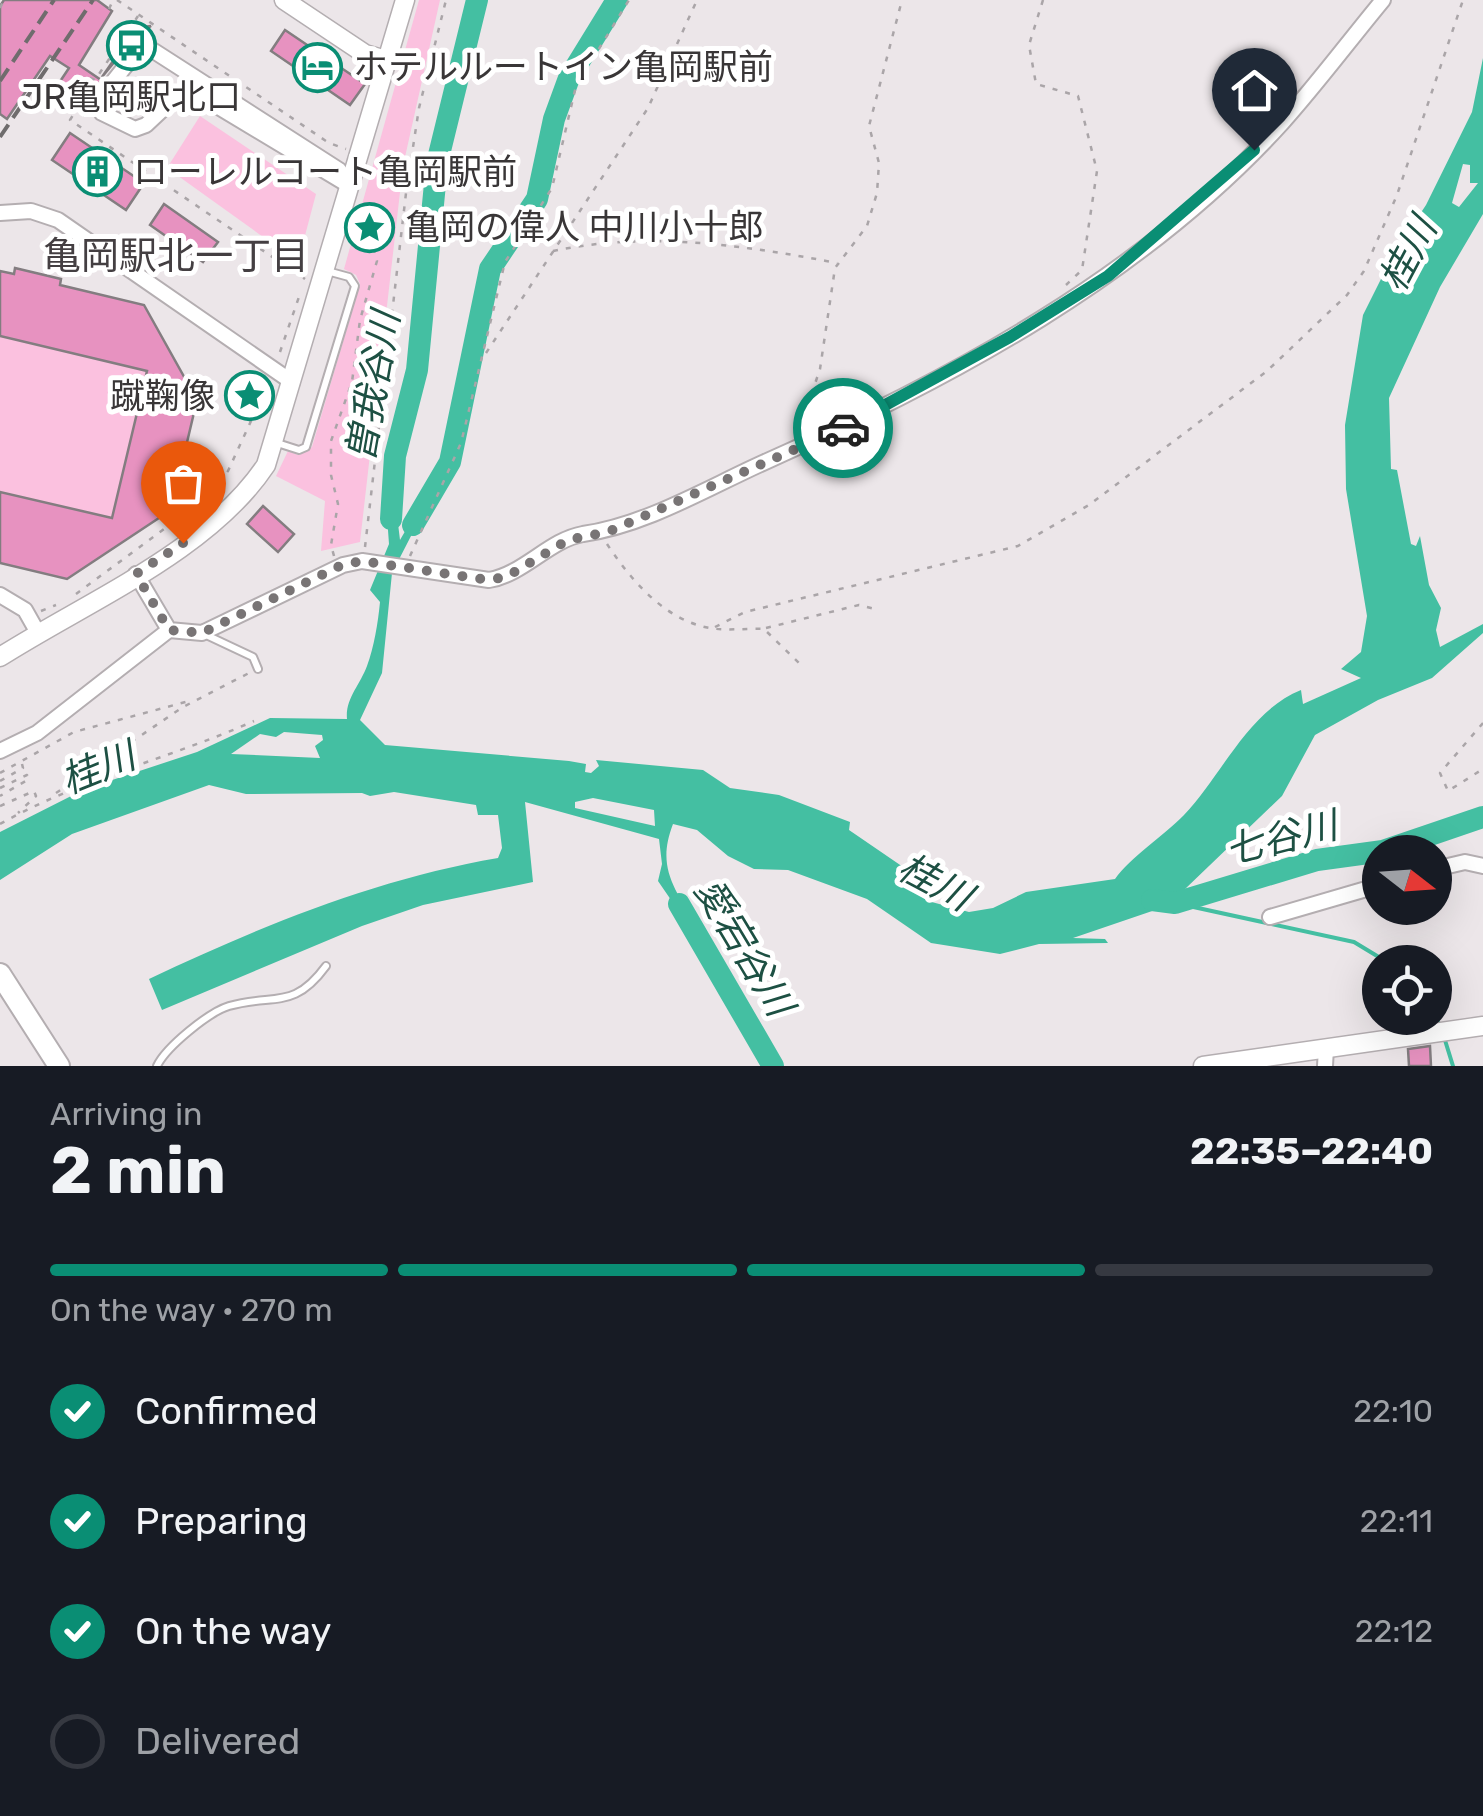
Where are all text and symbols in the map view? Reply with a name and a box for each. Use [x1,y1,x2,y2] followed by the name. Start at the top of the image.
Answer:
[105,19,157,71] bus stop icon: JR亀岡駅北口
[292,41,344,93] hotel icon: ホテルルートイン亀岡駅前
[353,46,773,88] place label: ホテルルートイン亀岡駅前
[1212,48,1297,151] pin
[1227,63,1282,118] icon: home
[21,76,241,118] place label: JR亀岡駅北口
[72,146,124,198] building icon: ローレルコート亀岡駅前
[133,151,517,193] place label: ローレルコート亀岡駅前
[344,201,396,253] place icon: 亀岡の偉人 中川小十郎
[405,206,764,248] place label: 亀岡の偉人 中川小十郎
[1370,206,1448,298] water label: 桂川
[43,233,309,279] district label: 亀岡駅北一丁目
[337,304,410,466] water label: 曽我谷川
[224,370,276,422] place icon: 蹴鞠像
[110,375,215,417] place label: 蹴鞠像
[793,378,893,478] courier
[816,401,871,456] icon: car
[141,441,226,544] pin
[156,456,211,511] icon: bag
[54,731,146,804] water label: 桂川
[1220,801,1346,874] water label: 七谷川
[1362,835,1452,925] north arrow
[1362,835,1452,1035] map controls
[891,844,983,922] water label: 桂川
[685,870,805,1027] water label: 愛宕谷川
[1362,945,1452,1035] button: locate
[50,1095,202,1133] text: Arriving in
[1190,1128,1433,1174] text: 22:35–22:40
[50,1132,226,1209] text: 2 min
[50,1291,333,1329] text: On the way · 270 m
[50,1384,105,1439] icon: check
[135,1388,318,1434] text: Confirmed
[1353,1392,1433,1430] text: 22:10
[50,1494,105,1549] icon: check
[135,1498,308,1544] text: Preparing
[1360,1502,1433,1540] text: 22:11
[50,1604,105,1659] icon: check
[135,1608,331,1654] text: On the way
[1355,1612,1433,1650] text: 22:12
[135,1718,300,1764] text: Delivered

